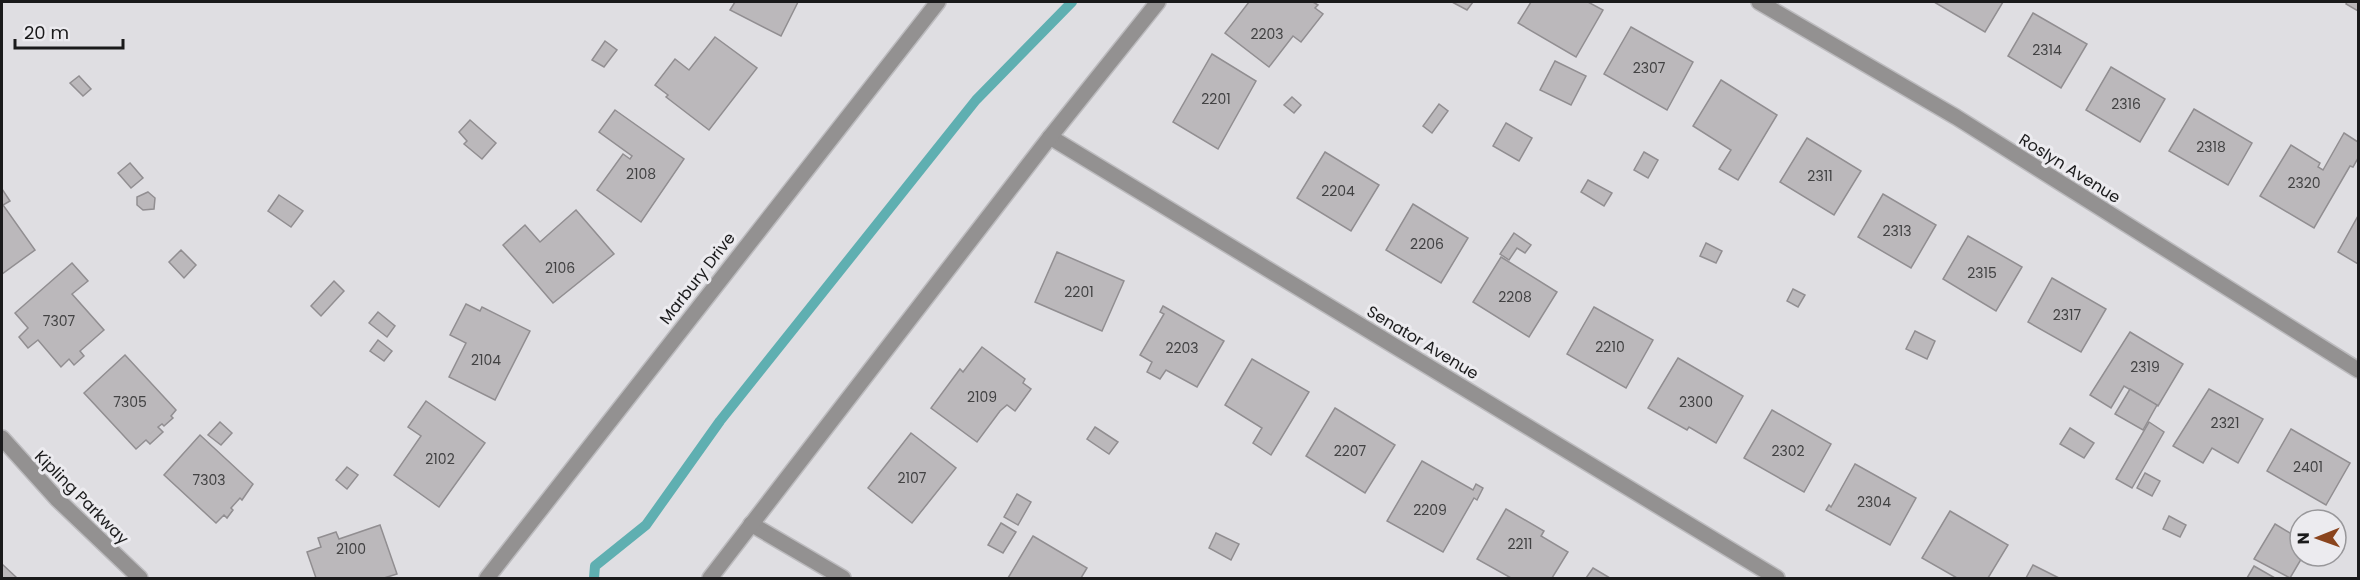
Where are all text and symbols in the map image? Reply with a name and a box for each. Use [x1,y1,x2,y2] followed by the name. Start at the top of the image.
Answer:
[15,12,123,50] scale bar
[24,20,69,45] text: 20 m
[1250,24,1284,44] house number: 2203
[2032,40,2062,60] house number: 2314
[1633,58,1666,78] house number: 2307
[1201,89,1231,109] house number: 2201
[2111,94,2141,114] house number: 2316
[2015,128,2125,209] street label: Roslyn Avenue
[2196,137,2226,157] house number: 2318
[626,164,656,184] house number: 2108
[1807,166,1833,186] house number: 2311
[2287,173,2321,193] house number: 2320
[1321,181,1355,201] house number: 2204
[1882,221,1912,241] house number: 2313
[654,227,741,329] street label: Marbury Drive
[1410,234,1444,254] house number: 2206
[545,258,575,278] house number: 2106
[1967,263,1997,283] house number: 2315
[1064,282,1094,302] house number: 2201
[1498,287,1532,307] house number: 2208
[1362,300,1483,385] street label: Senator Avenue
[2053,305,2082,325] house number: 2317
[43,311,76,331] house number: 7307
[1595,337,1625,357] house number: 2210
[1165,338,1199,358] house number: 2203
[471,350,501,370] house number: 2104
[2130,357,2160,377] house number: 2319
[967,387,997,407] house number: 2109
[113,392,147,412] house number: 7305
[1679,392,1713,412] house number: 2300
[2211,413,2239,433] house number: 2321
[1334,441,1367,461] house number: 2207
[1771,441,1805,461] house number: 2302
[29,445,134,550] street label: Kipling Parkway
[425,449,455,469] house number: 2102
[2293,457,2323,477] house number: 2401
[898,468,927,488] house number: 2107
[193,470,225,490] house number: 7303
[1857,492,1891,512] house number: 2304
[1413,500,1447,520] house number: 2209
[2288,508,2348,568] north arrow
[2292,532,2315,544] text: N
[1507,534,1533,554] house number: 2211
[336,539,366,559] house number: 2100

